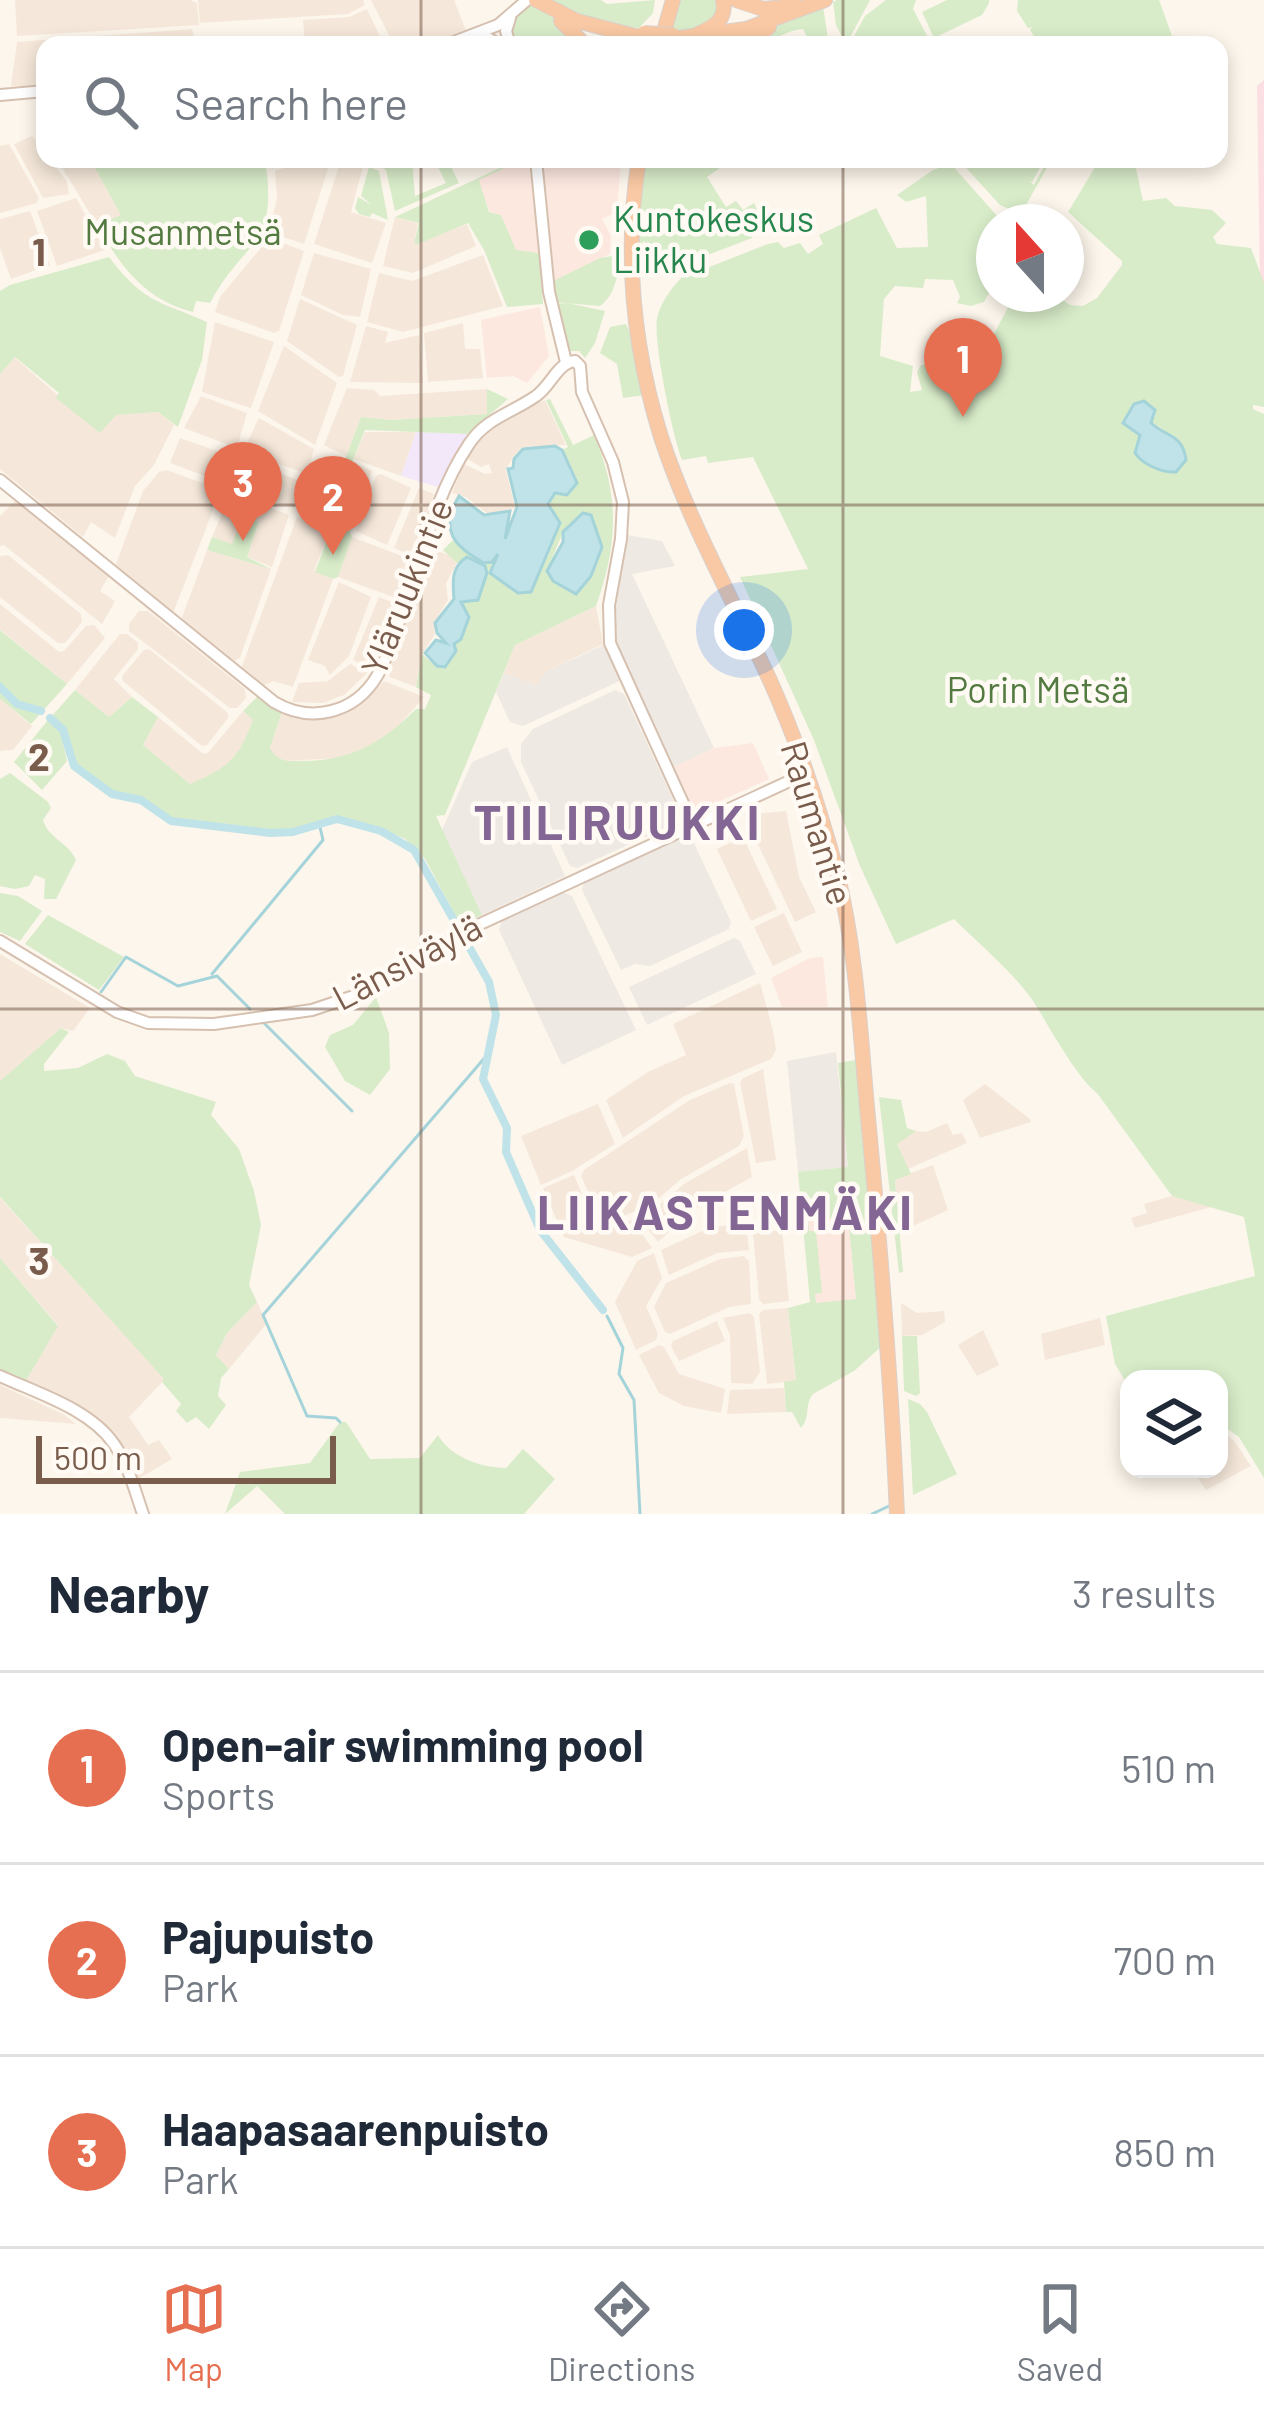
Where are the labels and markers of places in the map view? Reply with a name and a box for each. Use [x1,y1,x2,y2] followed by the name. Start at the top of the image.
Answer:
[613,196,814,280] place label: Kuntokeskus Liikku
[576,227,602,253] marker: Kuntokeskus Liikku
[924,318,1002,417] pin: 1
[204,442,282,541] pin: 3
[294,456,372,555] pin: 2

